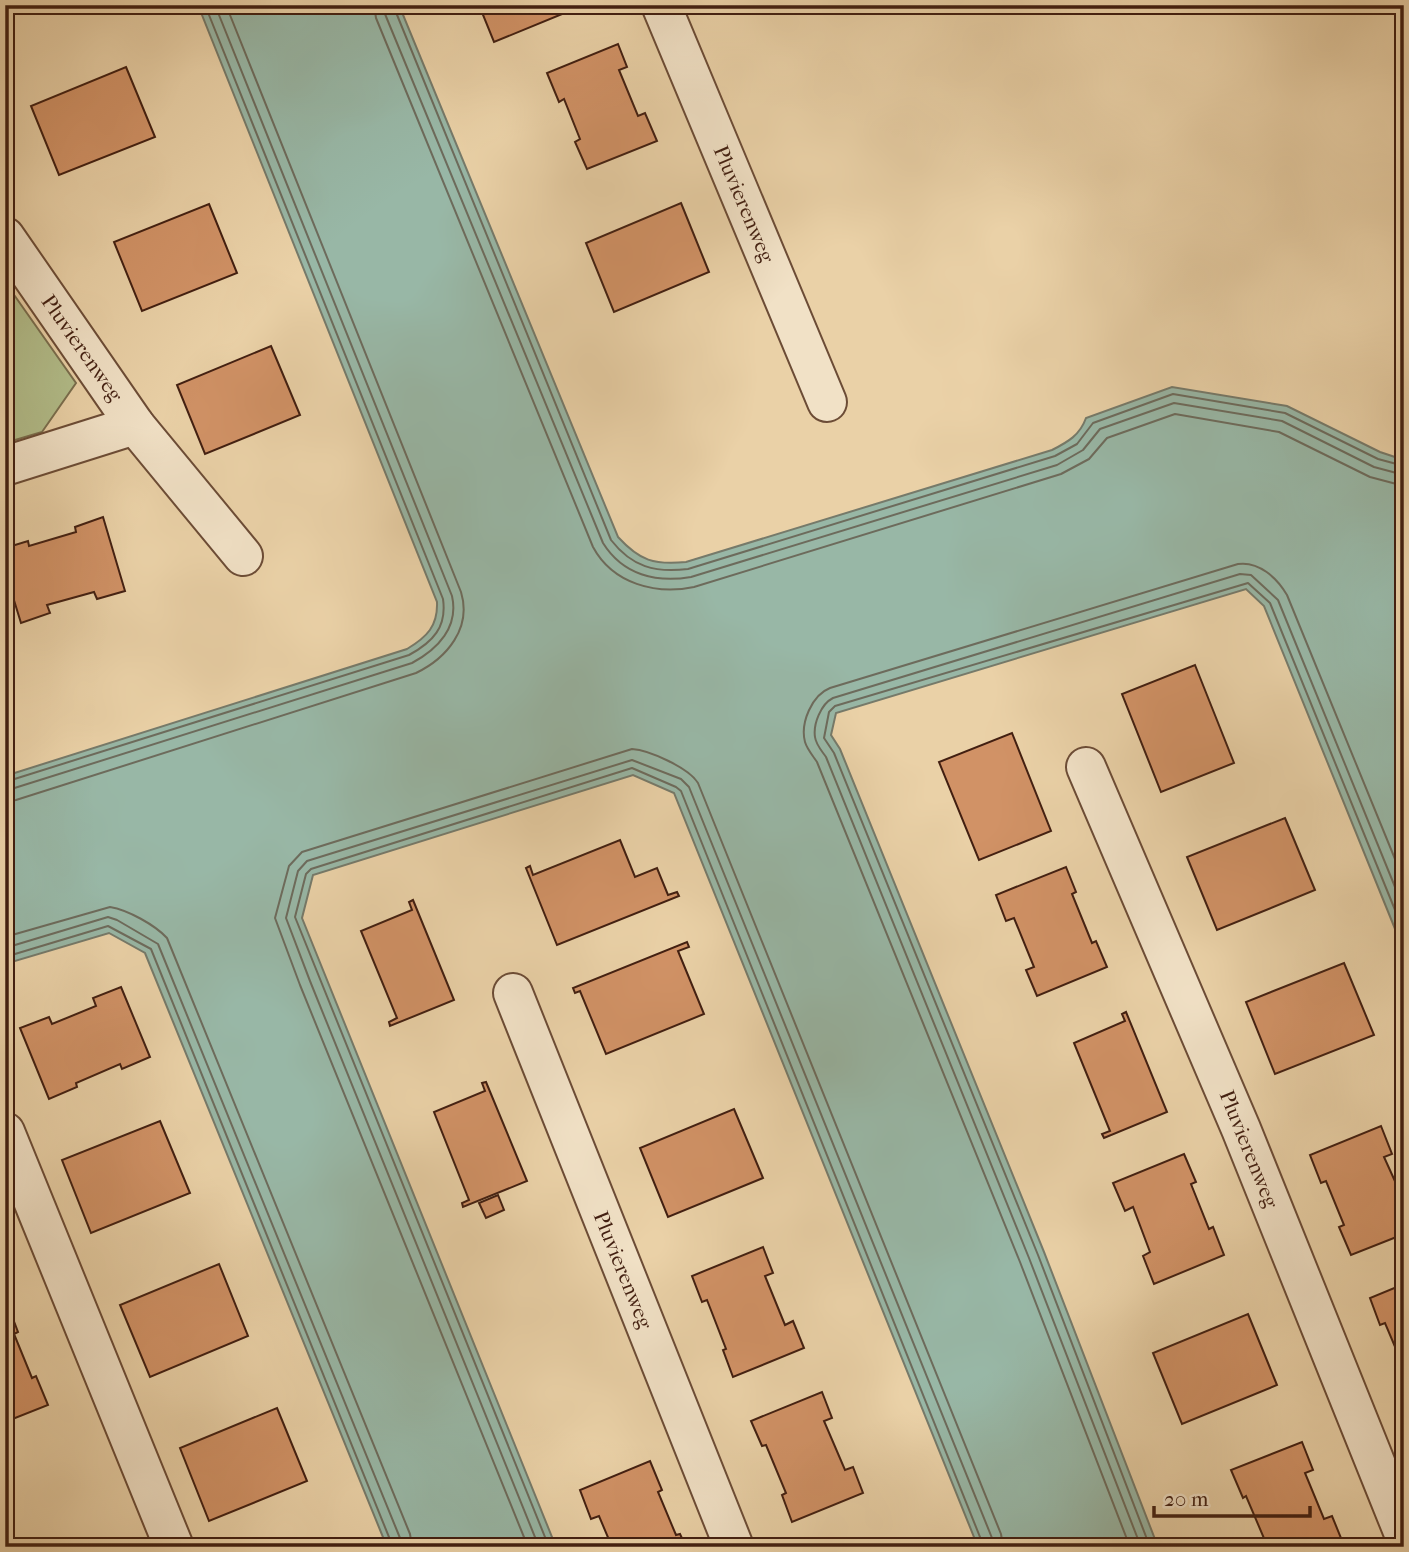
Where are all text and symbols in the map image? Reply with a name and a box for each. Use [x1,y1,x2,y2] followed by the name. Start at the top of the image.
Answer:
[709,142,780,267] street label: Pluvierenweg
[36,290,128,407] street label: Pluvierenweg
[1214,1087,1284,1212] street label: Pluvierenweg
[588,1208,658,1333] street label: Pluvierenweg
[1154,1475,1309,1519] scale bar
[1164,1487,1209,1511] text: 20 m

